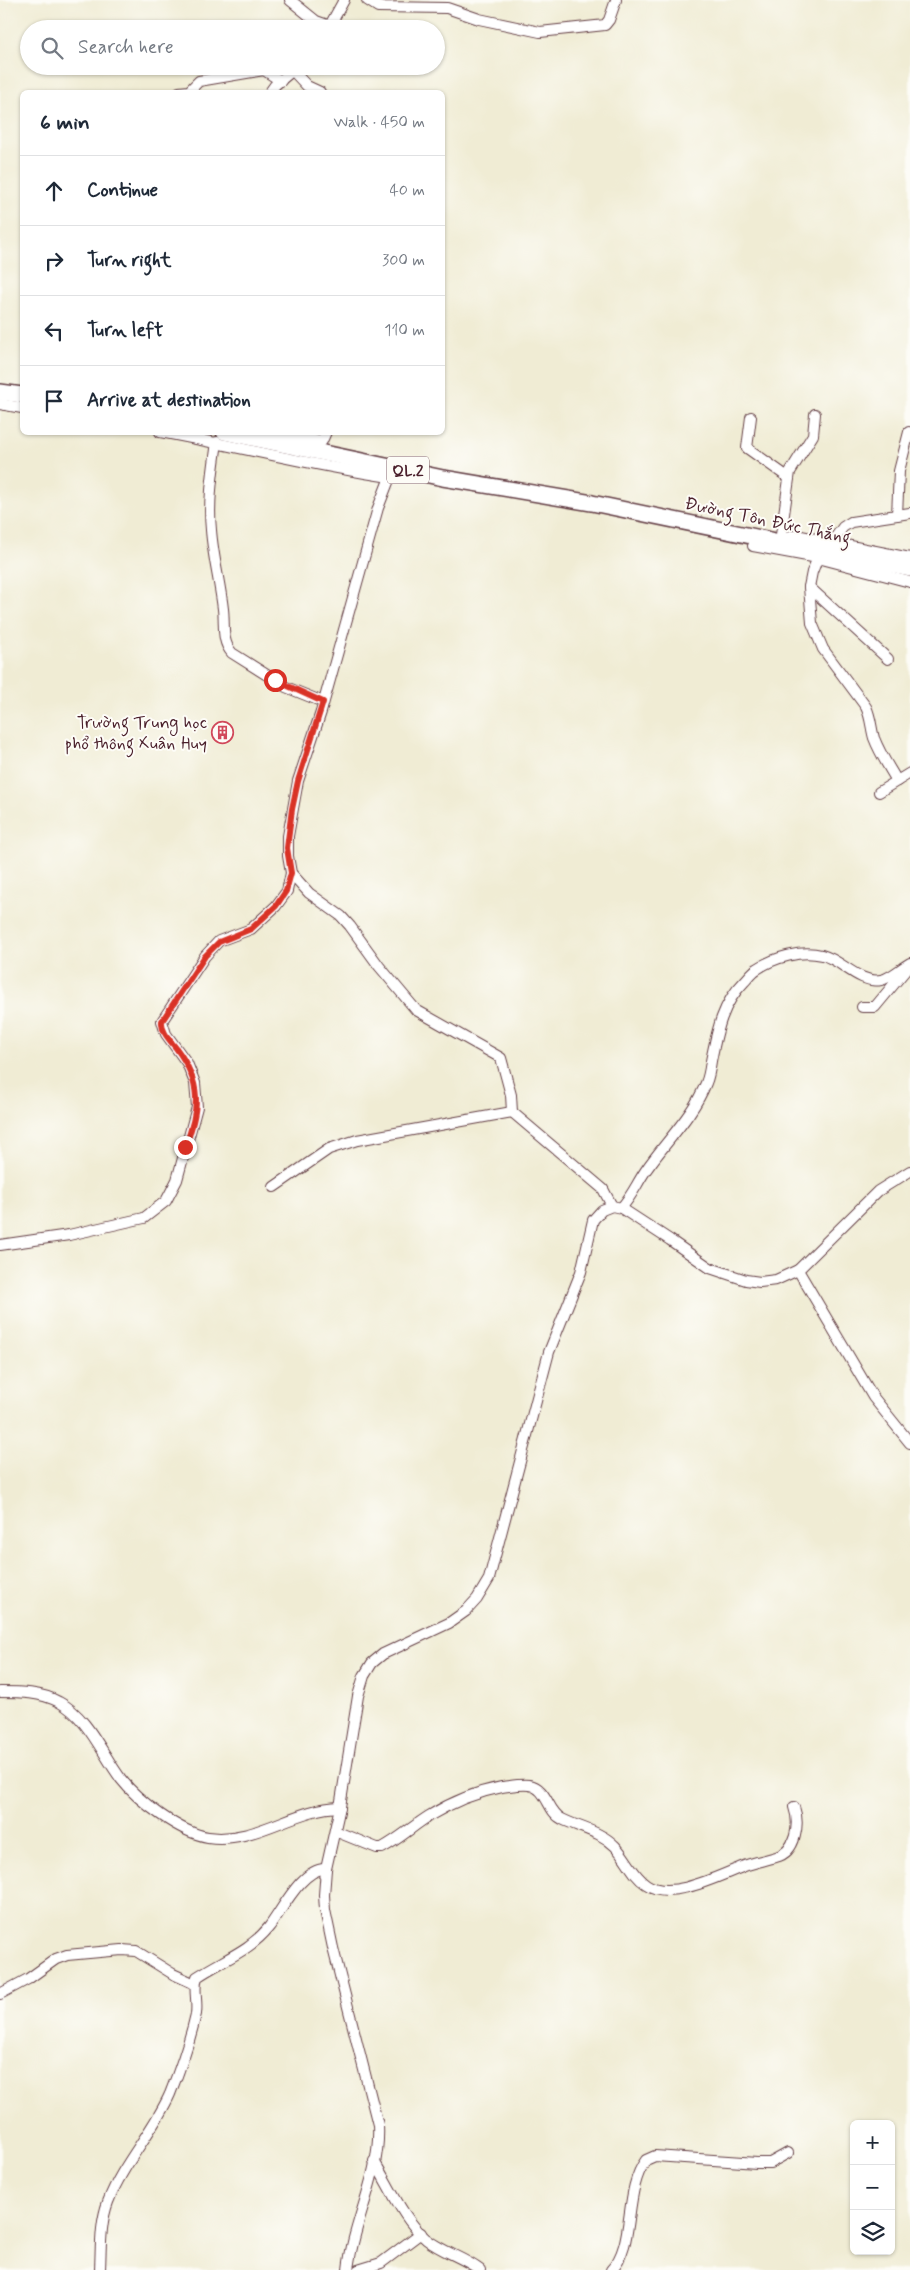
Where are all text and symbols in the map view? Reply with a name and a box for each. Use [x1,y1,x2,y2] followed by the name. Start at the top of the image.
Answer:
[20,20,445,75] search box
[38,34,66,62] icon: search
[78,35,174,60] text: Search here
[40,109,90,137] text: 6 min
[334,112,425,133] text: Walk · 450 m
[40,177,68,205] icon: ahead
[87,178,158,203] text: Continue
[389,180,425,201] text: 40 m
[40,247,68,275] icon: right
[87,248,171,273] text: Turn right
[382,250,425,271] text: 300 m
[40,317,68,345] icon: left
[87,318,163,343] text: Turn left
[384,320,425,341] text: 110 m
[40,387,68,415] icon: arrive
[87,388,251,413] text: Arrive at destination
[387,456,429,484] road number: QL.2
[682,492,853,552] street label: Đường Tôn Đức Thắng
[264,669,287,692] route start
[65,711,207,758] place label: Trường Trung học phổ thông Xuân Huy
[211,720,235,744] building icon: Trường Trung học phổ thông Xuân Huy
[174,1136,197,1159] route end
[850,2120,895,2255] map controls
[850,2120,895,2165] button: +
[850,2165,895,2210] button: −
[850,2210,895,2255] button: layers

